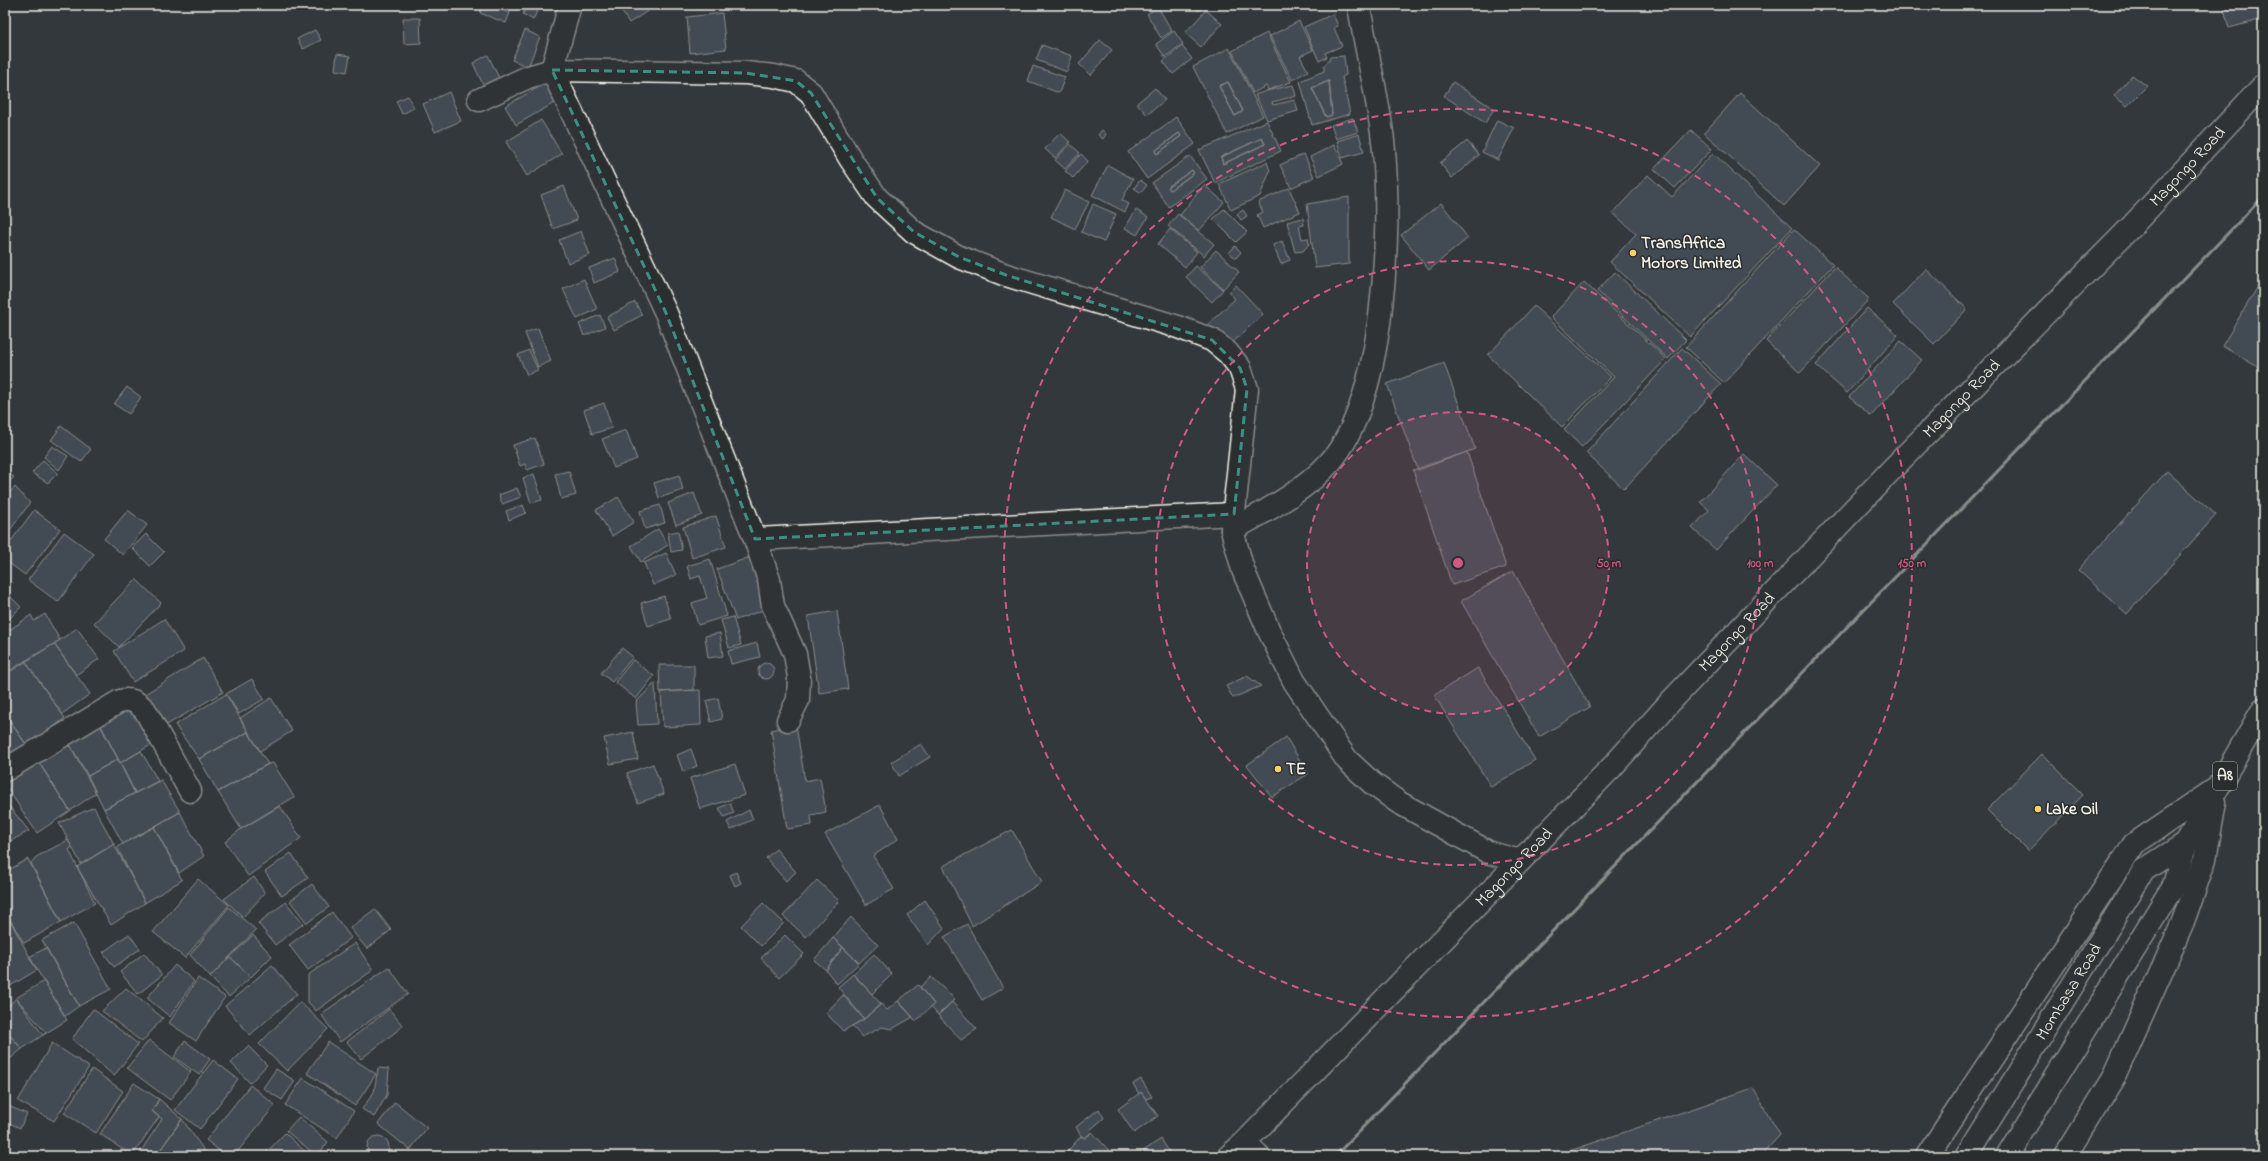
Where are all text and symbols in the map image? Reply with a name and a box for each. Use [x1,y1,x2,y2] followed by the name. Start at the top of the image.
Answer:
[2144,120,2232,212] street label: Magongo Road
[1641,231,1742,276] place label: TransAfrica Motors Limited
[1628,248,1638,258] marker: TransAfrica Motors Limited
[1917,353,2007,444] street label: Magongo Road
[1597,555,1622,573] text: 50 m
[1747,555,1774,573] text: 100 m
[1898,555,1927,573] text: 150 m
[1451,556,1465,570] centre of rings
[1693,586,1781,678] street label: Magongo Road
[1286,757,1306,782] place label: TE
[2213,762,2237,790] road number: A8
[1273,764,1283,774] marker: TE
[2046,797,2098,822] place label: Lake Oil
[2033,804,2043,814] marker: Lake Oil
[1469,822,1559,912] street label: Magongo Road
[2029,938,2108,1045] street label: Mombasa Road

